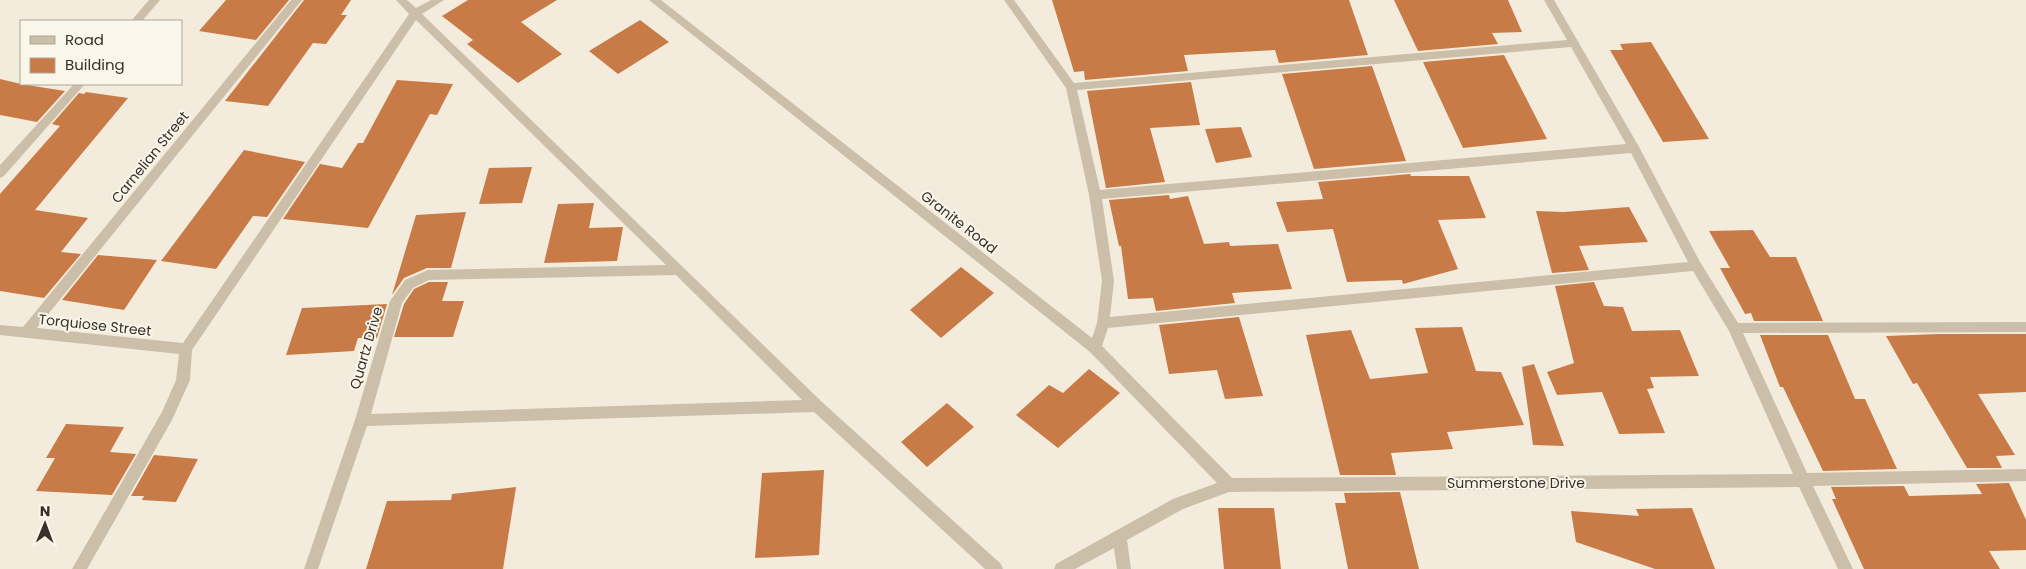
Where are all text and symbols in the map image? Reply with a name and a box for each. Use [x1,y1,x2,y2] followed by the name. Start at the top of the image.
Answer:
[20,20,182,85] legend
[65,29,104,50] text: Road
[65,54,125,75] text: Building
[107,107,193,207] street label: Carnelian Street
[917,186,1001,258] street label: Granite Road
[345,304,387,392] street label: Quartz Drive
[38,309,152,341] street label: Torquiose Street
[1447,473,1585,493] street label: Summerstone Drive
[20,499,70,549] north arrow
[40,501,51,521] text: N

